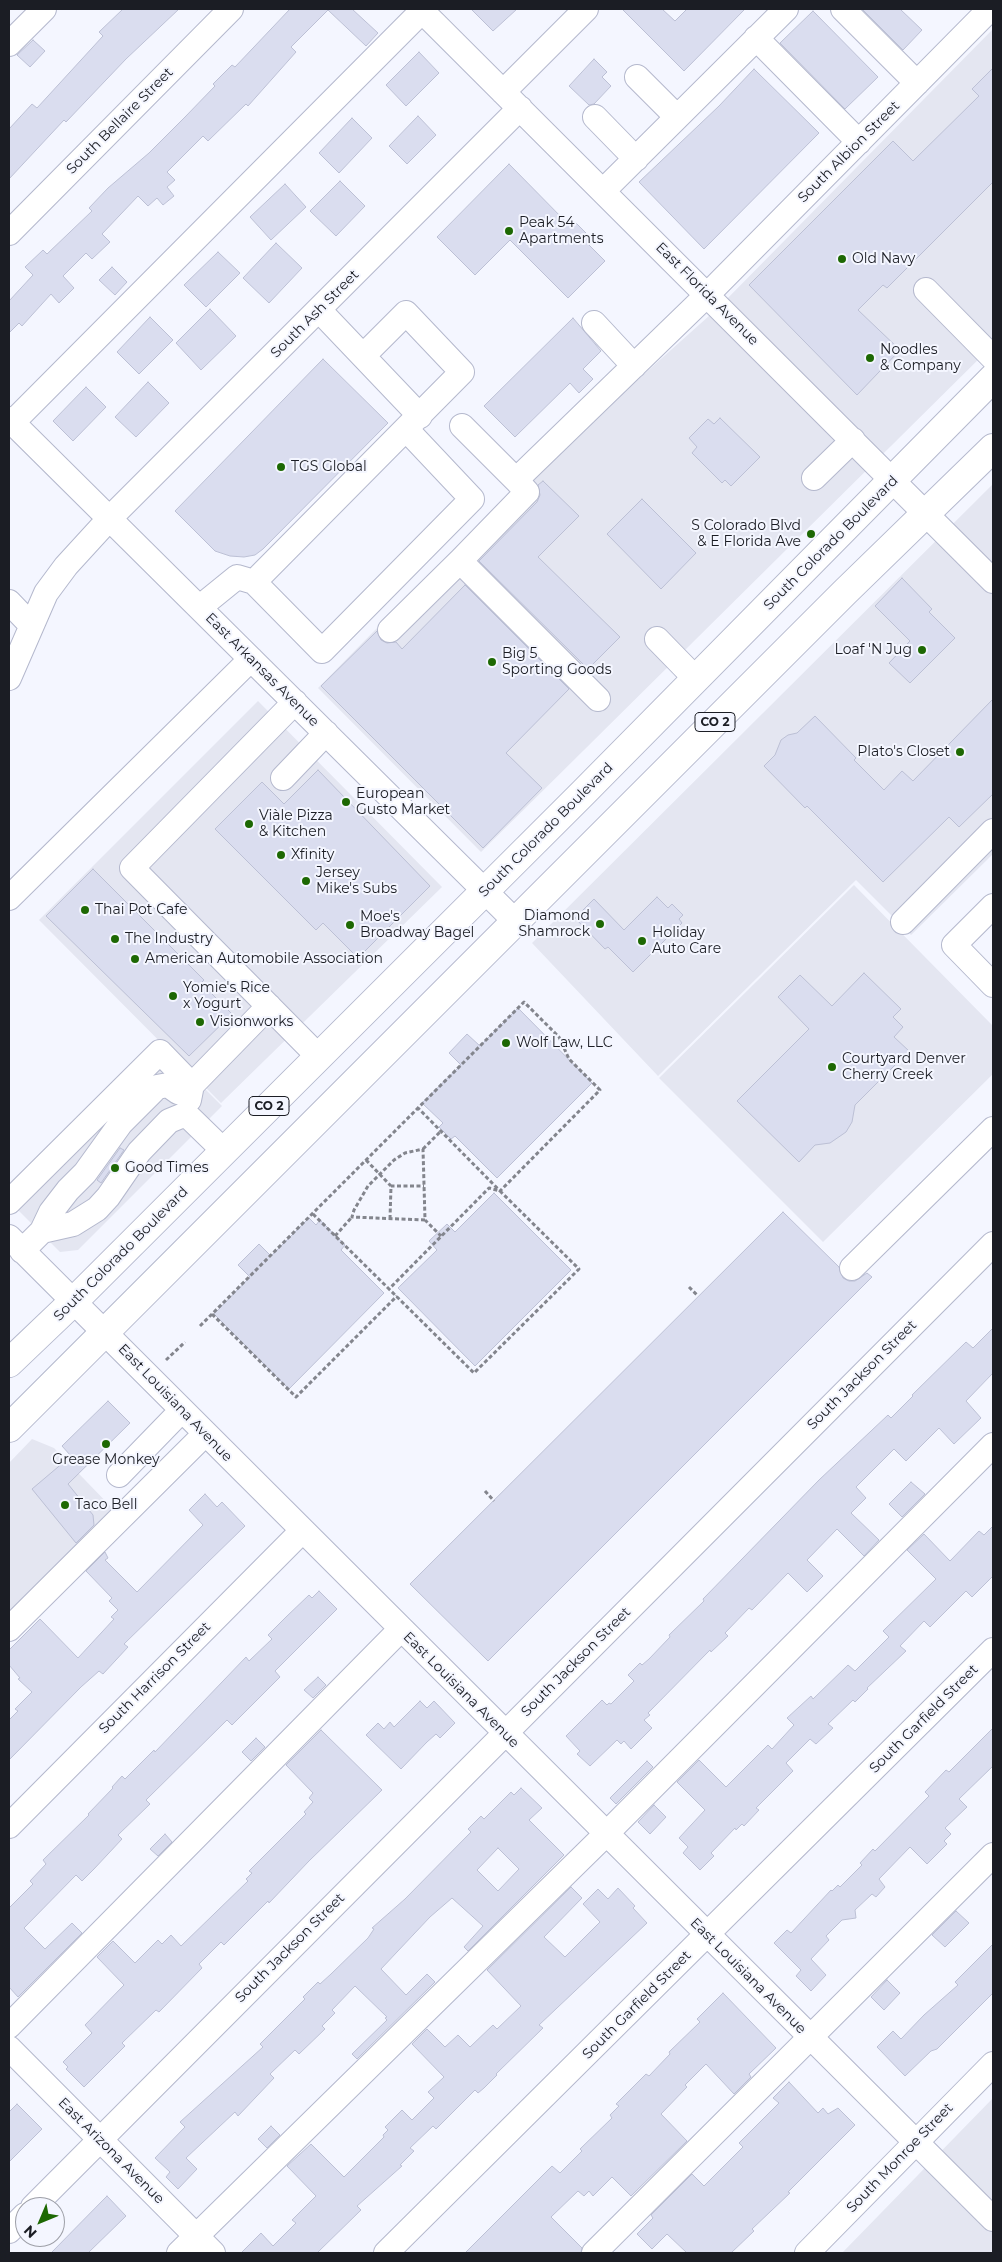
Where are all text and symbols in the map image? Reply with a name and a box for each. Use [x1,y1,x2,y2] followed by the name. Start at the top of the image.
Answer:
[63,64,177,178] street label: South Bellaire Street
[795,98,903,206] street label: South Albion Street
[519,215,604,248] place label: Peak 54 Apartments
[503,225,515,237] marker: Peak 54 Apartments
[652,239,762,349] street label: East Florida Avenue
[852,251,915,267] place label: Old Navy
[836,253,848,265] marker: Old Navy
[267,266,363,362] street label: South Ash Street
[880,342,961,374] place label: Noodles & Company
[864,352,876,364] marker: Noodles & Company
[291,459,367,475] place label: TGS Global
[275,461,287,473] marker: TGS Global
[760,472,902,614] street label: South Colorado Boulevard
[691,518,801,550] place label: S Colorado Blvd & E Florida Ave
[805,528,817,540] marker: S Colorado Blvd & E Florida Ave
[202,610,322,730] street label: East Arkansas Avenue
[835,642,912,658] place label: Loaf 'N Jug
[916,644,928,656] marker: Loaf 'N Jug
[502,646,612,679] place label: Big 5 Sporting Goods
[486,656,498,668] marker: Big 5 Sporting Goods
[695,712,735,732] road number: CO 2
[857,744,950,760] place label: Plato's Closet
[954,746,966,758] marker: Plato's Closet
[475,759,617,901] street label: South Colorado Boulevard
[356,786,450,819] place label: European Gusto Market
[340,796,352,808] marker: European Gusto Market
[259,808,333,840] place label: Viàle Pizza & Kitchen
[243,818,255,830] marker: Viàle Pizza & Kitchen
[291,847,334,863] place label: Xfinity
[275,849,287,861] marker: Xfinity
[316,865,397,898] place label: Jersey Mike's Subs
[300,875,312,887] marker: Jersey Mike's Subs
[95,902,187,918] place label: Thai Pot Cafe
[79,904,91,916] marker: Thai Pot Cafe
[518,908,590,940] place label: Diamond Shamrock
[360,909,474,942] place label: Moe's Broadway Bagel
[594,918,606,930] marker: Diamond Shamrock
[344,919,356,931] marker: Moe's Broadway Bagel
[652,925,721,958] place label: Holiday Auto Care
[125,931,213,947] place label: The Industry
[109,933,121,945] marker: The Industry
[636,935,648,947] marker: Holiday Auto Care
[145,951,383,967] place label: American Automobile Association
[129,953,141,965] marker: American Automobile Association
[183,980,270,1012] place label: Yomie's Rice x Yogurt
[167,990,179,1002] marker: Yomie's Rice x Yogurt
[210,1014,293,1030] place label: Visionworks
[194,1016,206,1028] marker: Visionworks
[516,1035,613,1051] place label: Wolf Law, LLC
[500,1037,512,1049] marker: Wolf Law, LLC
[842,1051,966,1084] place label: Courtyard Denver Cherry Creek
[826,1061,838,1073] marker: Courtyard Denver Cherry Creek
[249,1096,289,1116] road number: CO 2
[125,1160,208,1176] place label: Good Times
[109,1162,121,1174] marker: Good Times
[50,1183,192,1325] street label: South Colorado Boulevard
[804,1317,920,1433] street label: South Jackson Street
[114,1341,236,1465] street label: East Louisiana Avenue
[100,1438,112,1450] marker: Grease Monkey
[52,1452,160,1468] place label: Grease Monkey
[75,1497,138,1513] place label: Taco Bell
[59,1499,71,1511] marker: Taco Bell
[518,1604,634,1720] street label: South Jackson Street
[96,1619,214,1737] street label: South Harrison Street
[400,1629,522,1751] street label: East Louisiana Avenue
[866,1661,982,1777] street label: South Garfield Street
[232,1890,348,2006] street label: South Jackson Street
[687,1915,809,2037] street label: East Louisiana Avenue
[579,1947,695,2063] street label: South Garfield Street
[54,2094,168,2208] street label: East Arizona Avenue
[843,2100,957,2216] street label: South Monroe Street
[15,2197,65,2247] north arrow
[20,2222,40,2242] text: N

